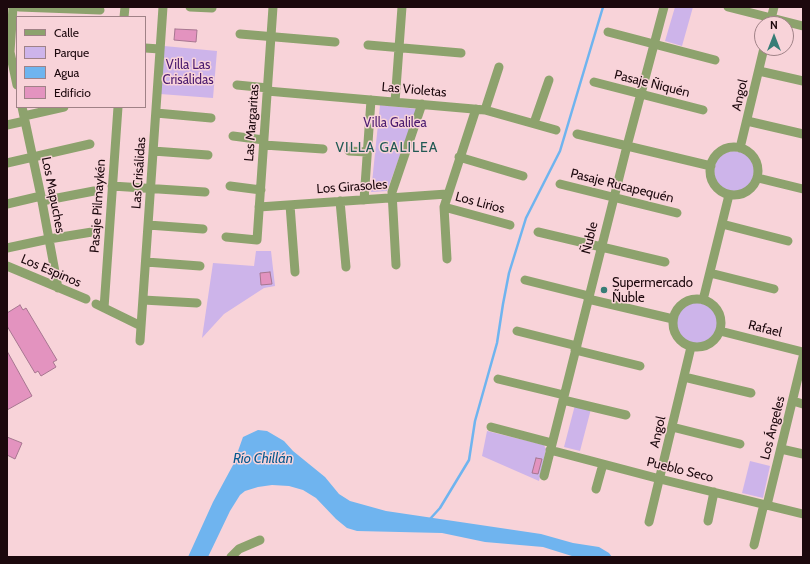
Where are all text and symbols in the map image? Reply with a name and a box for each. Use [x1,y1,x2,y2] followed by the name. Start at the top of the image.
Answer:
[16,16,146,108] legend
[754,16,794,56] north arrow
[770,18,778,32] text: N
[54,25,79,40] text: Calle
[54,45,89,60] text: Parque
[162,57,214,88] park label: Villa Las Crisálidas
[54,65,79,80] text: Agua
[613,67,691,101] street label: Pasaje Ñiquén
[729,78,751,112] street label: Angol
[381,79,447,101] street label: Las Violetas
[242,84,262,162] street label: Las Margaritas
[54,85,91,100] text: Edificio
[363,115,427,131] park label: Villa Galilea
[129,136,149,210] street label: Las Crisálidas
[336,140,438,156] district label: VILLA GALILEA
[38,155,68,235] street label: Los Mapuches
[87,159,109,253] street label: Pasaje Pilmaykén
[569,166,675,206] street label: Pasaje Rucapequén
[316,177,388,197] street label: Los Girasoles
[454,189,506,217] street label: Los Lirios
[578,220,602,256] street label: Ñuble
[18,251,84,291] street label: Los Espinos
[612,275,693,306] place label: Supermercado Ñuble
[599,285,609,295] marker: Supermercado Ñuble
[747,317,783,341] street label: Rafael
[758,394,788,462] street label: Los Ángeles
[647,415,669,449] street label: Angol
[233,451,293,467] water label: Río Chillán
[645,454,715,486] street label: Pueblo Seco

